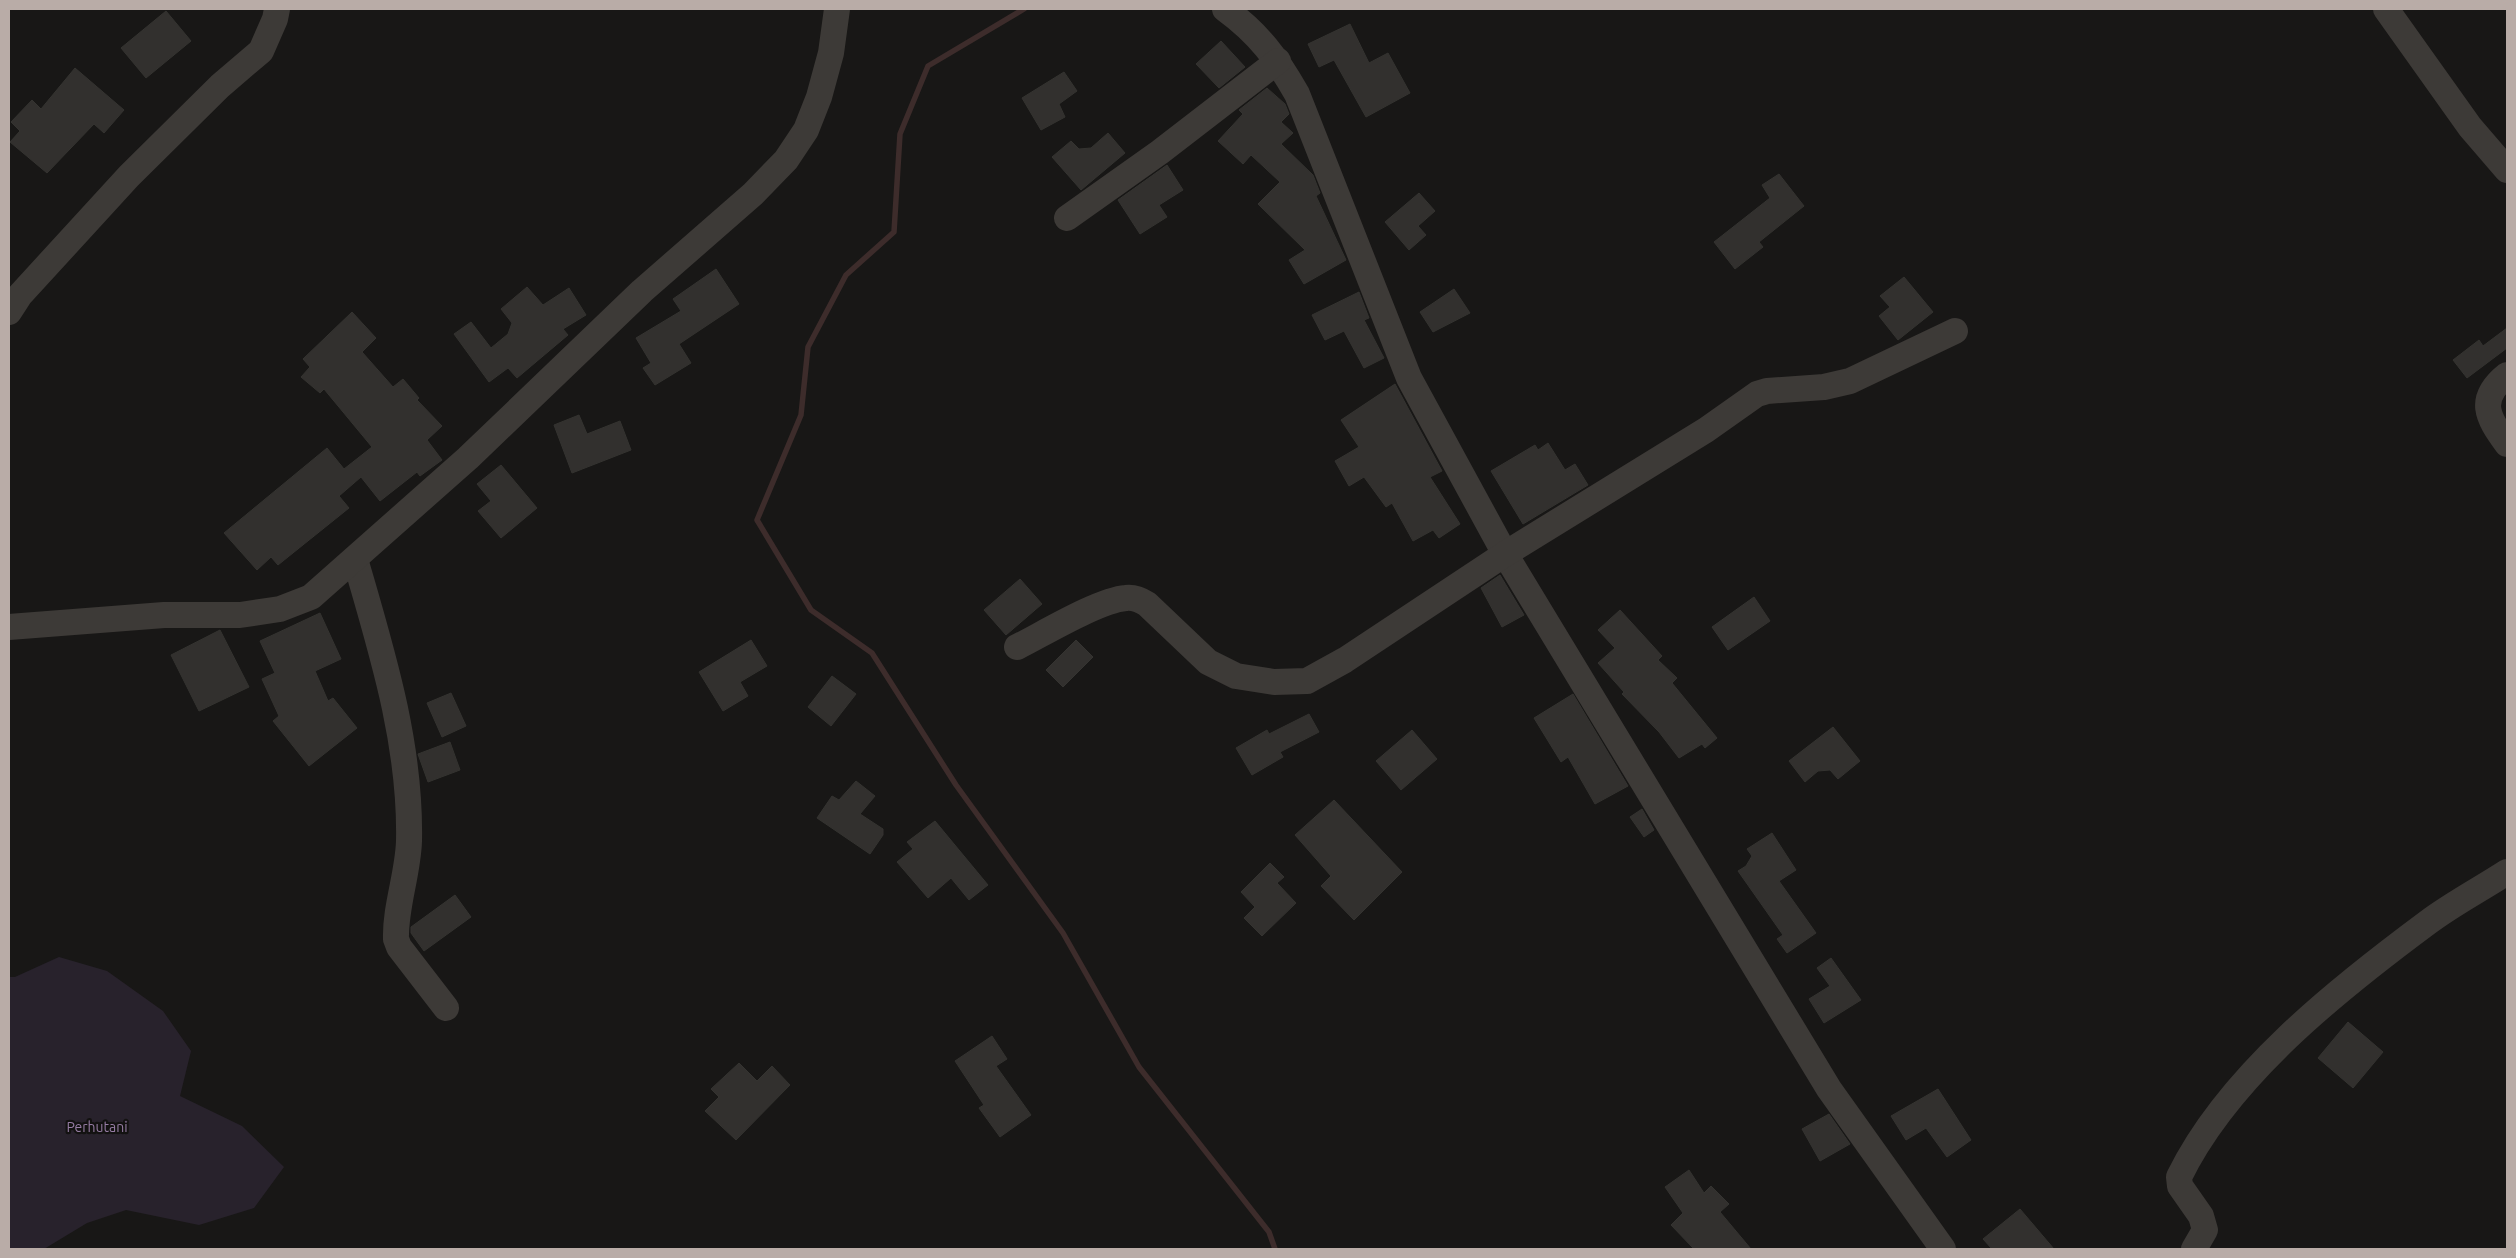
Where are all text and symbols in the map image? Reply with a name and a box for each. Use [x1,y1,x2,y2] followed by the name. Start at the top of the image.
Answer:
[66,1119,128,1135] park label: Perhutani

